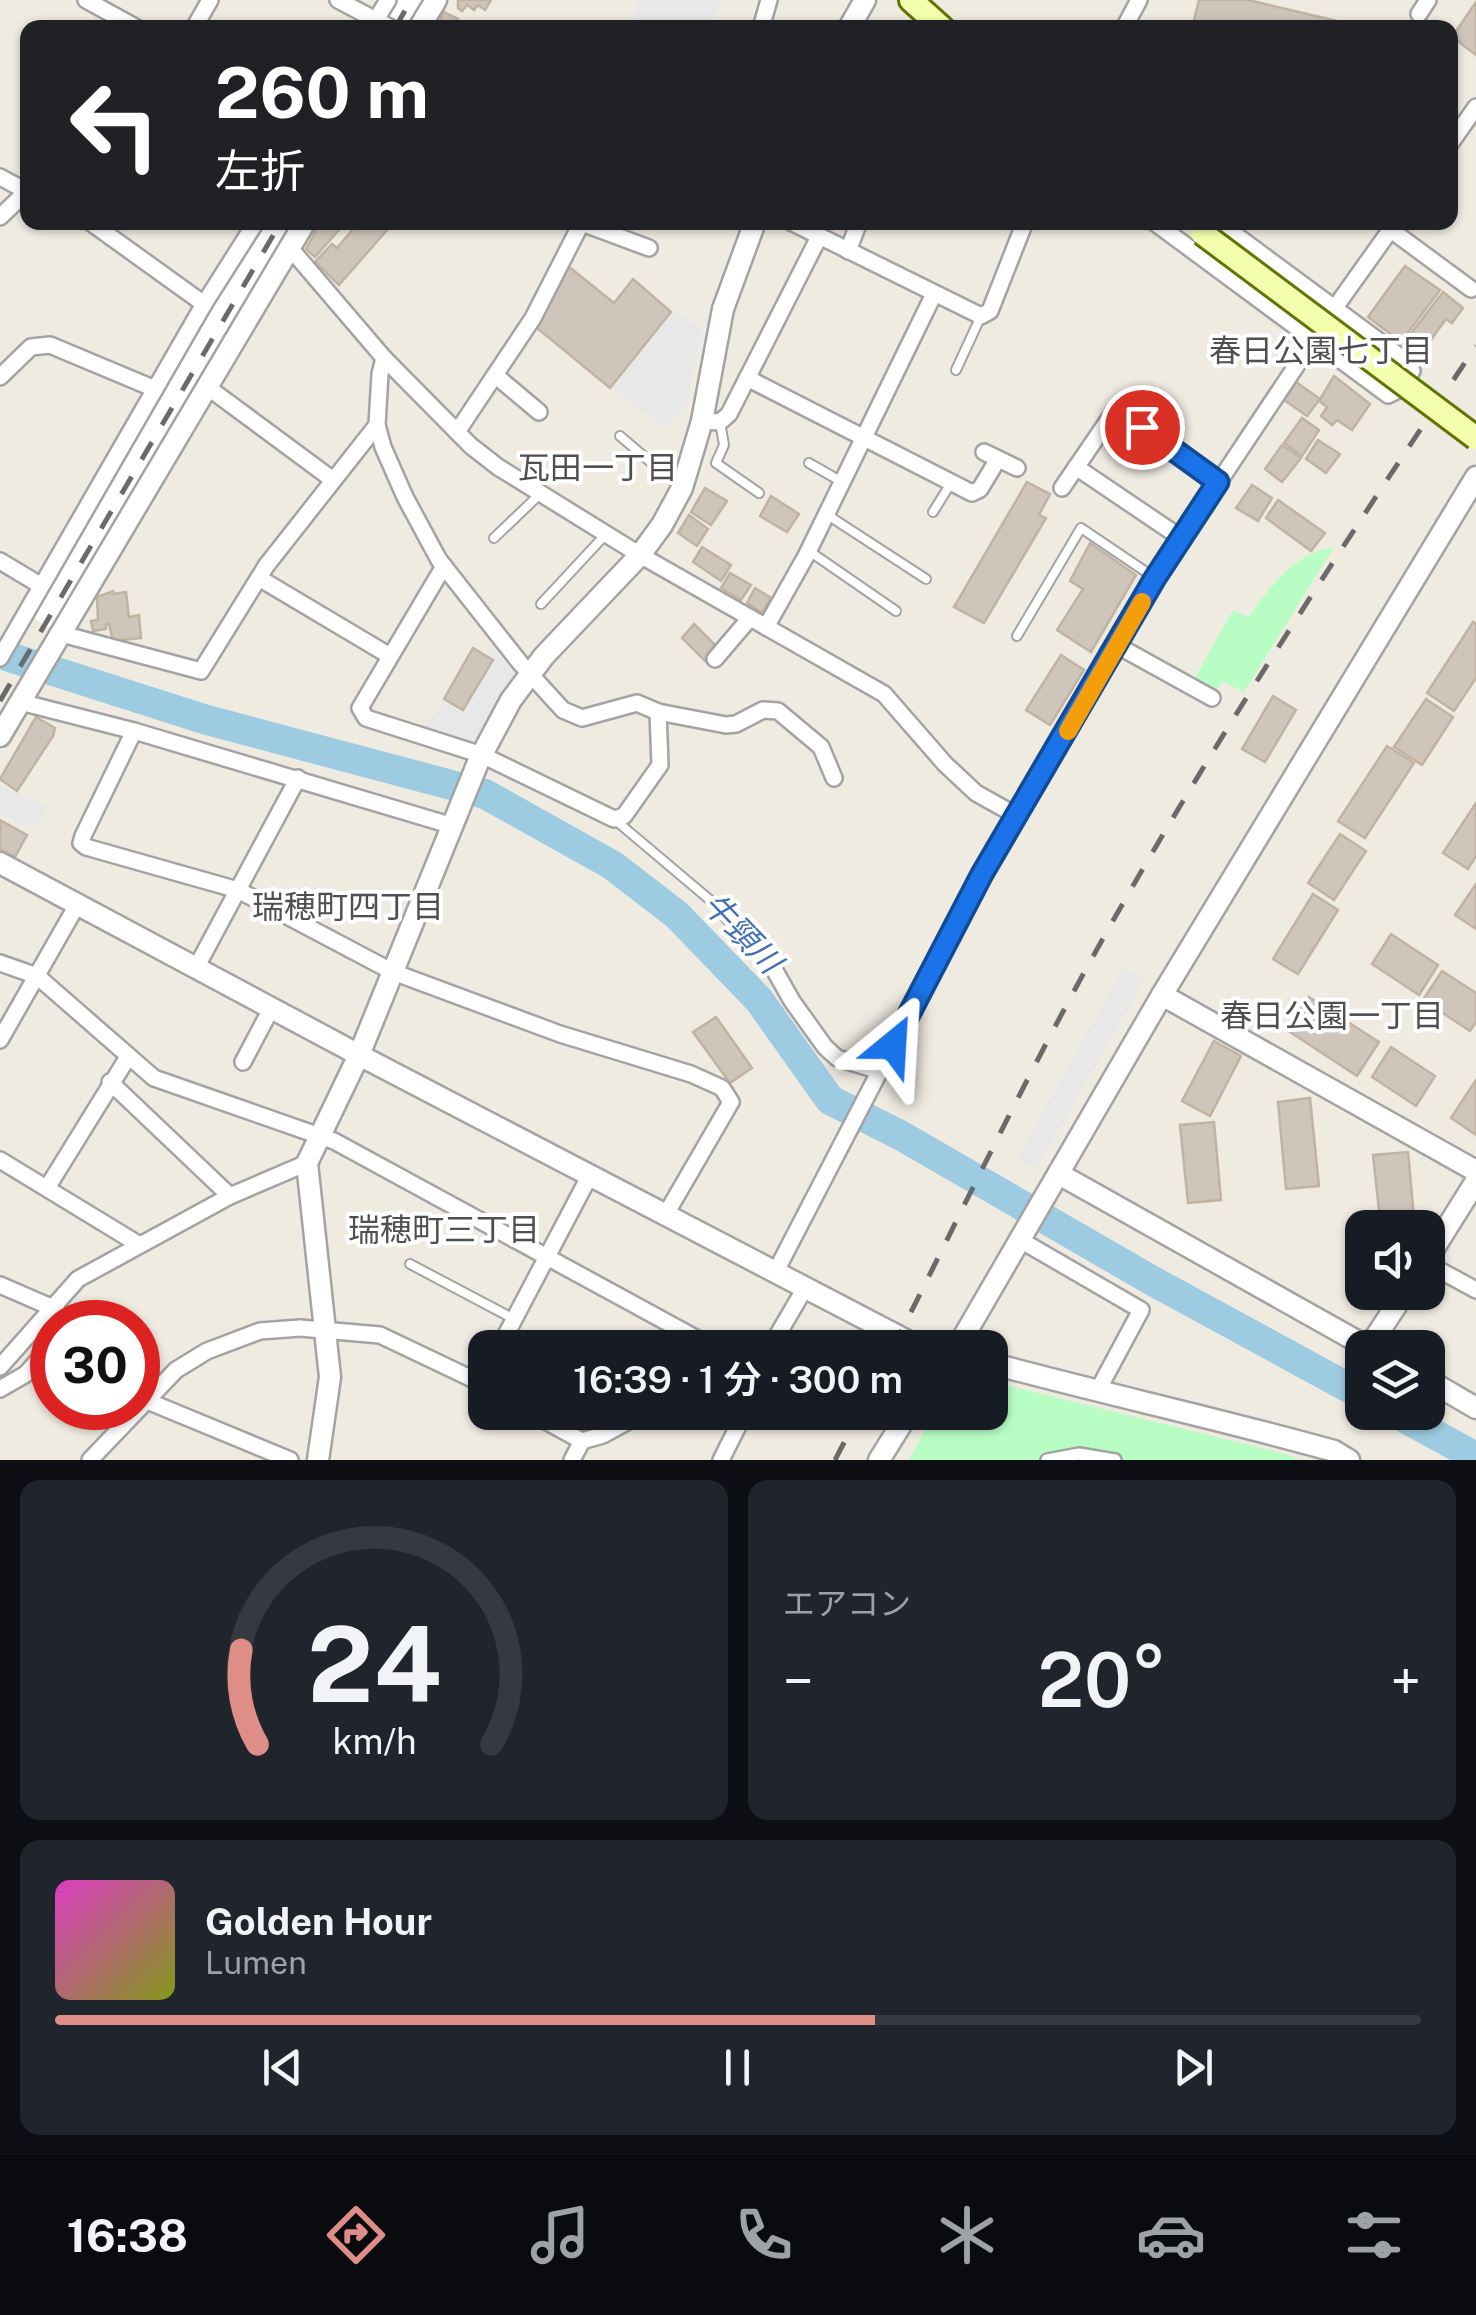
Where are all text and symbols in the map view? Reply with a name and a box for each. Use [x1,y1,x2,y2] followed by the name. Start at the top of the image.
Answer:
[215,51,429,134] text: 260 m
[50,60,180,190] icon: left
[215,144,305,197] text: 左折
[1209,332,1433,369] district label: 春日公園七丁目
[1100,385,1185,470] pin
[1115,400,1170,455] icon: arrive
[518,449,678,486] district label: 瓦田一丁目
[696,885,791,982] water label: 牛頸川
[252,888,444,925] district label: 瑞穂町四丁目
[841,993,945,1097] position arrow
[1220,997,1444,1034] district label: 春日公園一丁目
[1345,1210,1445,1430] map controls
[1345,1210,1445,1310] button: sound
[348,1211,540,1248] district label: 瑞穂町三丁目
[30,1300,160,1430] speed limit sign: 30
[1345,1330,1445,1430] button: layers
[573,1357,903,1402] text: 16:39 · 1 分 · 300 m
[783,1585,911,1622] text: エアコン
[307,1603,441,1725] text: 24
[1038,1636,1166,1724] text: 20°
[783,1649,814,1713] text: −
[1390,1649,1421,1713] text: +
[332,1720,416,1762] text: km/h
[205,1899,432,1944] text: Golden Hour
[205,1944,307,1981] text: Lumen
[255,2040,310,2095] icon: previous
[710,2040,765,2095] icon: pause
[1166,2040,1221,2095] icon: next
[321,2200,391,2270] icon: directions
[525,2200,595,2270] icon: music
[729,2200,799,2270] icon: phone
[932,2200,1002,2270] icon: climate
[1136,2200,1206,2270] icon: car
[1339,2200,1409,2270] icon: filters
[67,2209,188,2262] text: 16:38

